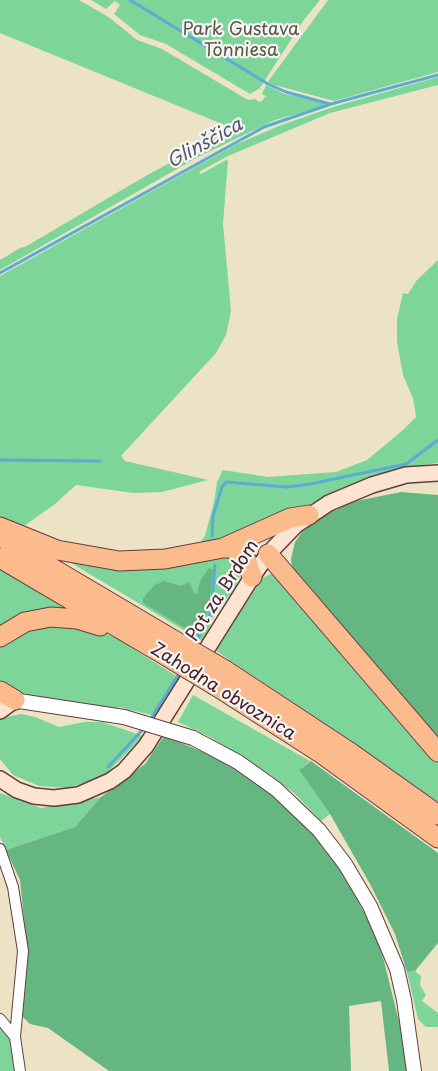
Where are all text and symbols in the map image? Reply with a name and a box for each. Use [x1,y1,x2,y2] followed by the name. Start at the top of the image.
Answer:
[183,19,299,62] park label: Park Gustava Tönniesa
[163,114,247,174] water label: Glinščica
[182,536,264,646] street label: Pot za Brdom
[146,639,300,745] street label: Zahodna obvoznica

